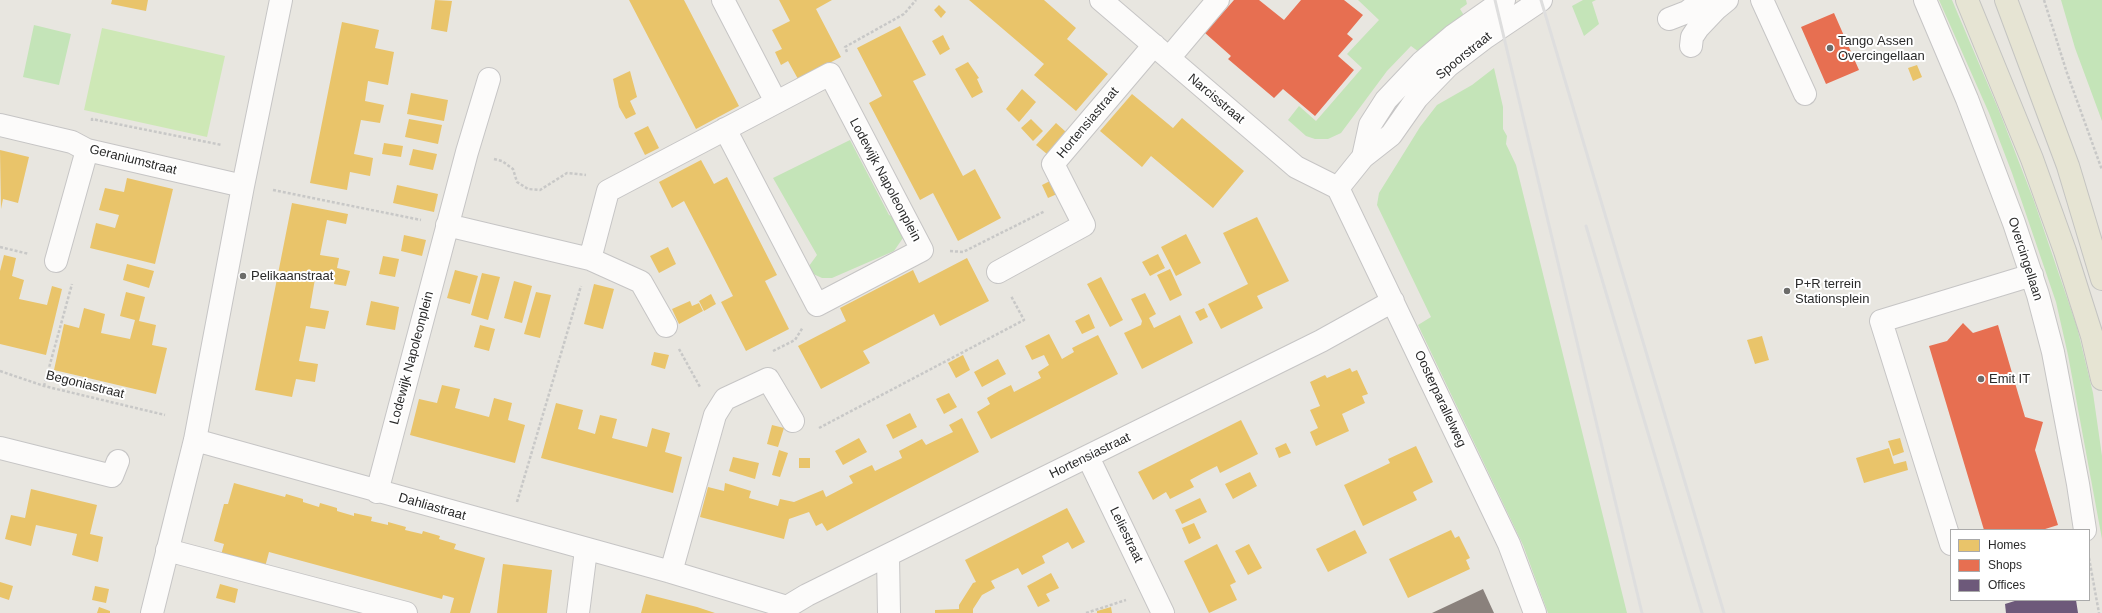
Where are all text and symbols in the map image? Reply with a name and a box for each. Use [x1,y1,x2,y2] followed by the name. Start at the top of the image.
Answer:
[1433,29,1495,83] street label: Spoorstraat
[1838,33,1925,64] place label: Tango Assen Overcingellaan
[1825,43,1835,53] marker: Tango Assen Overcingellaan
[1184,71,1248,127] street label: Narcisstraat
[1054,84,1122,162] street label: Hortensiastraat
[846,116,924,244] street label: Lodewijk Napoleonplein
[88,142,178,178] street label: Geraniumstraat
[2004,215,2046,303] street label: Overcingellaan
[251,268,333,284] place label: Pelikaanstraat
[238,271,248,281] marker: Pelikaanstraat
[1795,276,1869,307] place label: P+R terrein Stationsplein
[1782,286,1792,296] marker: P+R terrein Stationsplein
[387,290,437,426] street label: Lodewijk Napoleonplein
[1411,348,1469,450] street label: Oosterparallelweg
[44,368,126,402] street label: Begoniastraat
[1989,371,2030,387] place label: Emit IT
[1976,374,1986,384] marker: Emit IT
[1047,430,1133,482] street label: Hortensiastraat
[397,490,467,524] street label: Dahliastraat
[1106,505,1146,565] street label: Leliestraat
[1950,529,2090,601] legend
[1988,538,2026,552] text: Homes
[1988,558,2022,572] text: Shops
[1988,578,2025,592] text: Offices

